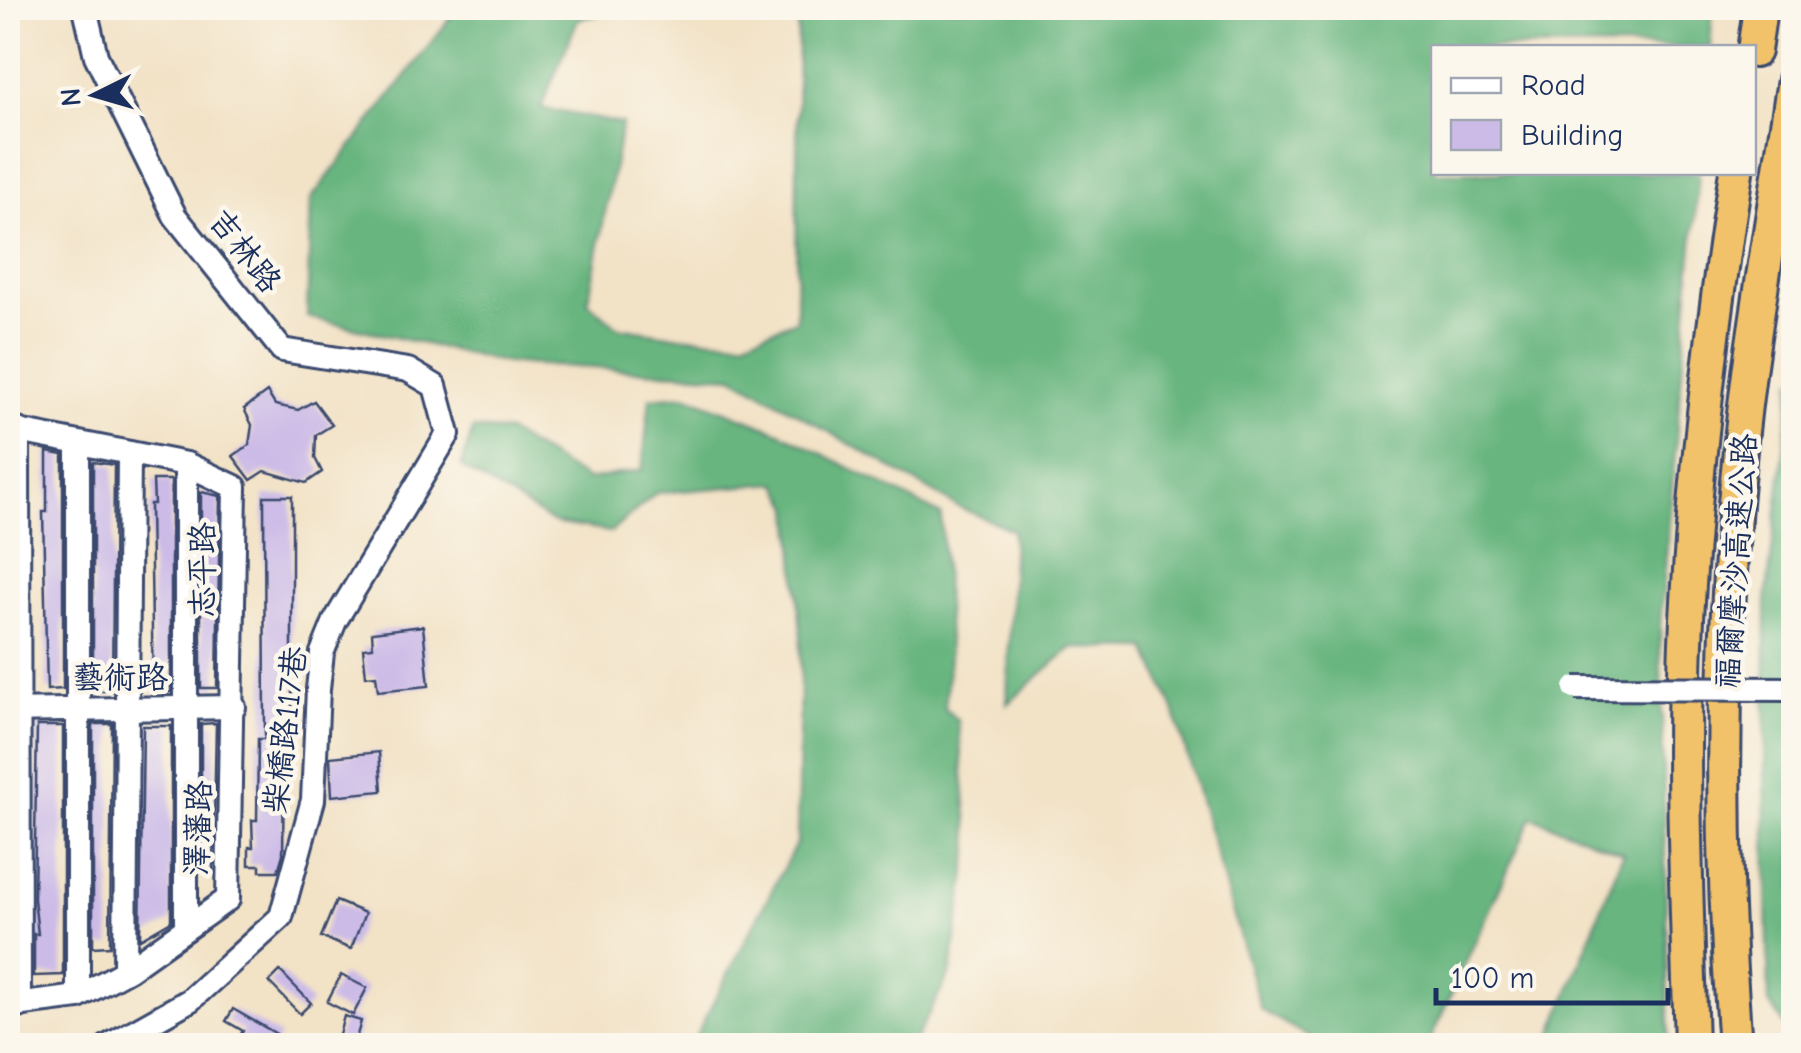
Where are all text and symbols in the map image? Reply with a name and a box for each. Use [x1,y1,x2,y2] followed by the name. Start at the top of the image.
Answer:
[45,45,145,145] north arrow
[1431,45,1756,175] legend
[1521,68,1586,103] text: Road
[54,87,88,108] text: N
[1521,118,1624,153] text: Building
[201,202,289,300] street label: 吉林路
[1709,432,1763,690] street label: 福爾摩沙高速公路
[184,522,221,618] street label: 志平路
[256,644,314,816] street label: 柴橋路117巷
[72,659,168,696] street label: 藝術路
[178,779,218,877] street label: 澤藩路
[1436,943,1668,1005] scale bar
[1451,961,1534,996] text: 100 m

